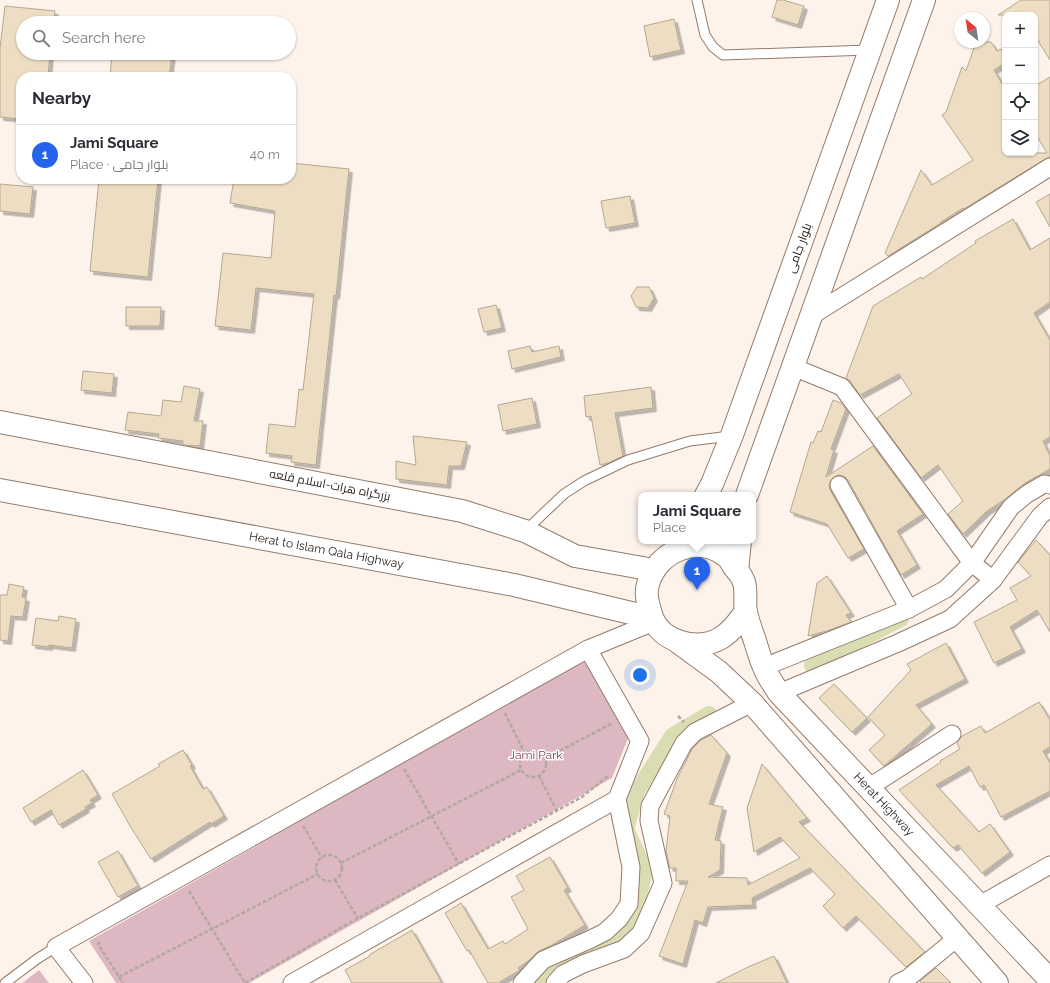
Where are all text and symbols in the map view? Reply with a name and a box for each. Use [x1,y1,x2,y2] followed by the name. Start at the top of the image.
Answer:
[954,12,990,48] north arrow
[1002,12,1038,156] map controls
[1002,12,1038,48] button: +
[16,16,296,60] search box
[30,27,52,49] icon: search
[62,29,145,47] text: Search here
[1002,48,1038,84] button: −
[1002,84,1038,120] button: locate
[32,88,91,108] text: Nearby
[1002,120,1038,156] button: layers
[70,134,159,152] text: Jami Square
[42,147,48,162] text: 1
[250,147,280,162] text: 40 m
[70,157,169,172] text: Place · بلوار جامی
[784,221,814,275] street label: بلوار جامی
[268,466,392,505] street label: بزرگراه هرات-اسلام قلعه
[638,492,756,544] popup
[653,502,741,520] text: Jami Square
[653,520,686,535] text: Place
[248,529,405,572] street label: Herat to Islam Qala Highway
[684,557,710,590] pin: 1
[630,665,650,685] your location
[509,748,563,762] park label: Jami Park
[851,770,918,839] street label: Herat Highway

